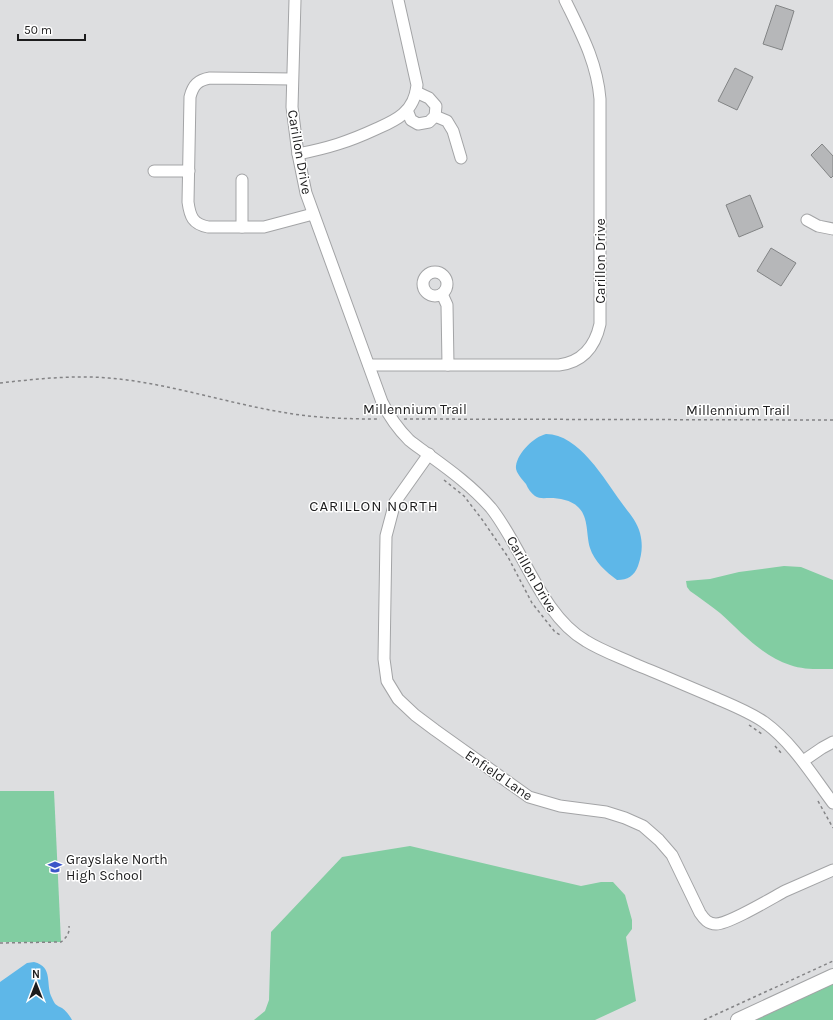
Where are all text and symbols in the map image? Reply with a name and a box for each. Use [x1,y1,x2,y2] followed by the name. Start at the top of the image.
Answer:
[18,16,85,42] scale bar
[24,23,52,37] text: 50 m
[284,109,315,196] street label: Carillon Drive
[592,218,609,304] street label: Carillon Drive
[363,401,467,418] street label: Millennium Trail
[686,402,790,419] street label: Millennium Trail
[309,497,439,515] district label: CARILLON NORTH
[503,533,560,616] street label: Carillon Drive
[462,747,536,804] street label: Enfield Lane
[66,851,168,884] place label: Grayslake North High School
[47,859,63,875] school or university icon: Grayslake North High School
[16,964,56,1004] north arrow
[32,968,40,981] text: N

